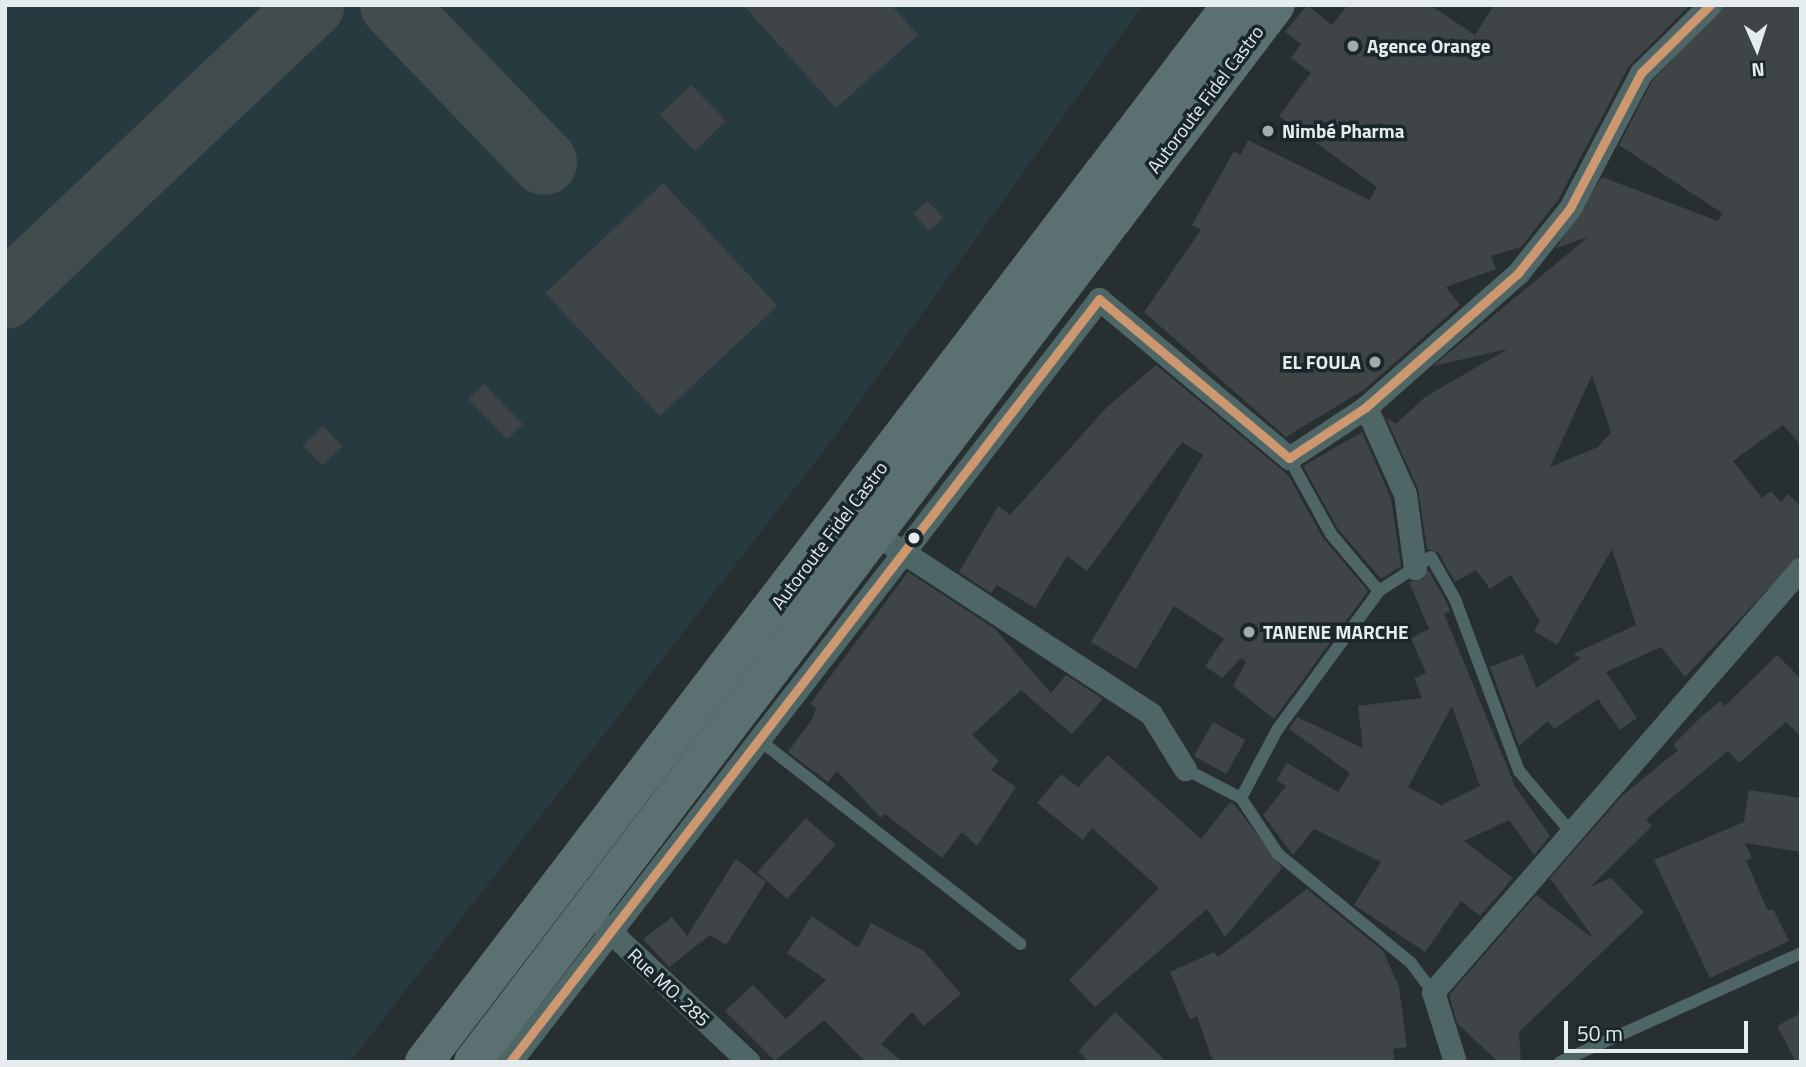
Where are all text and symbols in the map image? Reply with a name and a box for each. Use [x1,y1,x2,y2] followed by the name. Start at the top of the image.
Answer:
[1722,14,1792,84] north arrow
[1142,21,1268,177] street label: Autoroute Fidel Castro
[1367,35,1490,57] place label: Agence Orange
[1345,38,1361,54] marker: Agence Orange
[1751,56,1765,85] text: N
[1282,120,1404,142] place label: Nimbé Pharma
[1260,123,1276,139] marker: Nimbé Pharma
[1282,351,1361,373] place label: EL FOULA
[1367,354,1383,370] marker: EL FOULA
[766,457,892,613] street label: Autoroute Fidel Castro
[907,531,921,545] unlabelled marker
[1263,621,1409,643] place label: TANENE MARCHE
[1241,624,1257,640] marker: TANENE MARCHE
[623,943,715,1031] street label: Rue MO. 285
[1568,1007,1752,1052] scale bar
[1577,1017,1623,1049] text: 50 m

